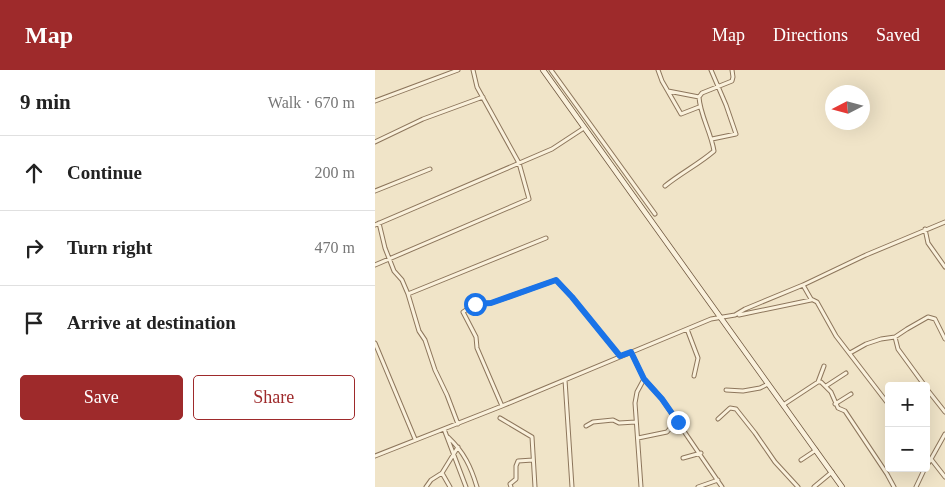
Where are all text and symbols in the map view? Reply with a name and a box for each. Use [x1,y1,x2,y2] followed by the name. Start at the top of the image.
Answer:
[25,22,73,48] text: Map
[712,25,745,45] text: Map
[773,25,848,45] text: Directions
[876,25,920,45] text: Saved
[825,85,870,130] north arrow
[20,90,71,114] text: 9 min
[268,94,355,111] text: Walk · 670 m
[20,159,48,187] icon: ahead
[67,162,142,183] text: Continue
[315,164,355,181] text: 200 m
[20,234,48,262] icon: right
[67,237,152,258] text: Turn right
[315,239,355,256] text: 470 m
[464,293,487,316] route start
[20,309,48,337] icon: arrive
[67,312,236,333] text: Arrive at destination
[20,375,183,420] button: Save
[193,375,355,420] button: Share
[885,382,930,472] map controls
[885,382,930,427] button: +
[667,411,690,434] route end
[885,427,930,472] button: −

